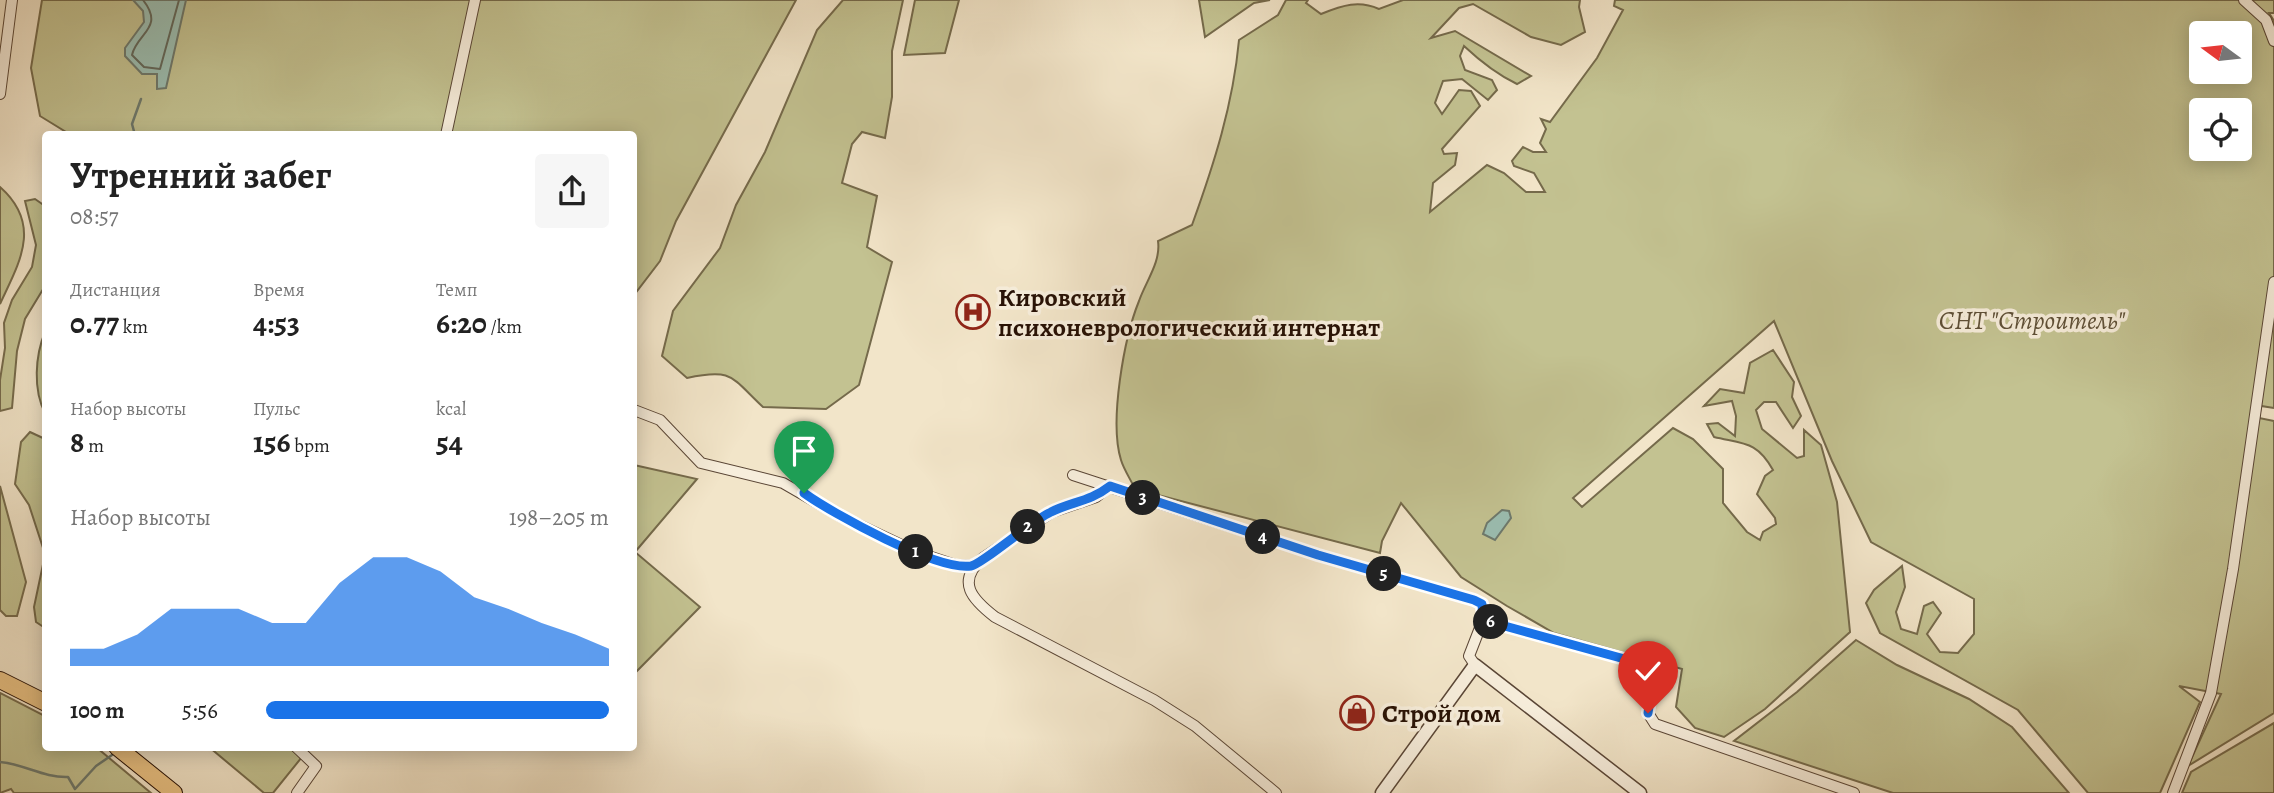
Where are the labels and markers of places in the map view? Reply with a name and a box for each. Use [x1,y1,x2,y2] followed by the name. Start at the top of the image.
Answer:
[998,280,1380,345] place label: Кировский психоневрологический интернат
[954,293,992,331] hospital icon: Кировский психоневрологический интернат
[774,421,834,493] pin
[1126,480,1160,516] pin: 3
[1010,510,1046,544] pin: 2
[1246,520,1280,554] pin: 4
[898,534,934,570] pin: 1
[1366,556,1402,592] pin: 5
[1474,604,1508,640] pin: 6
[1618,641,1678,713] pin
[1338,694,1376,732] shop icon: Строй дом
[1382,696,1501,731] place label: Строй дом

